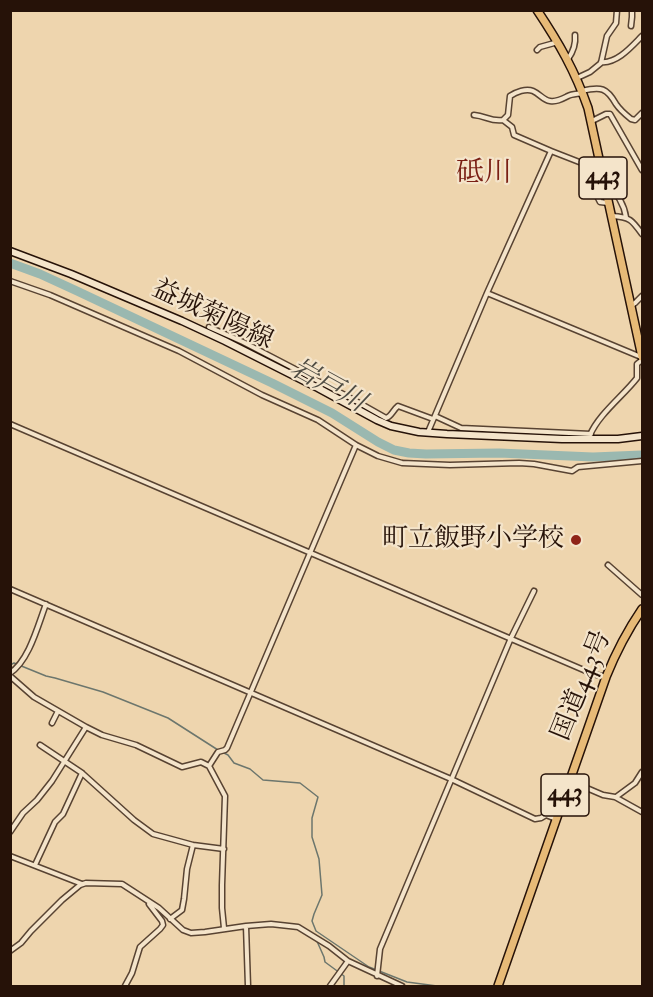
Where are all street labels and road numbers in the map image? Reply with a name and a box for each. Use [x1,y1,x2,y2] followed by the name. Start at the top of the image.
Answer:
[579,157,627,199] road number: 443
[146,274,278,358] street label: 益城菊陽線
[547,626,619,746] street label: 国道443号
[541,774,589,816] road number: 443

